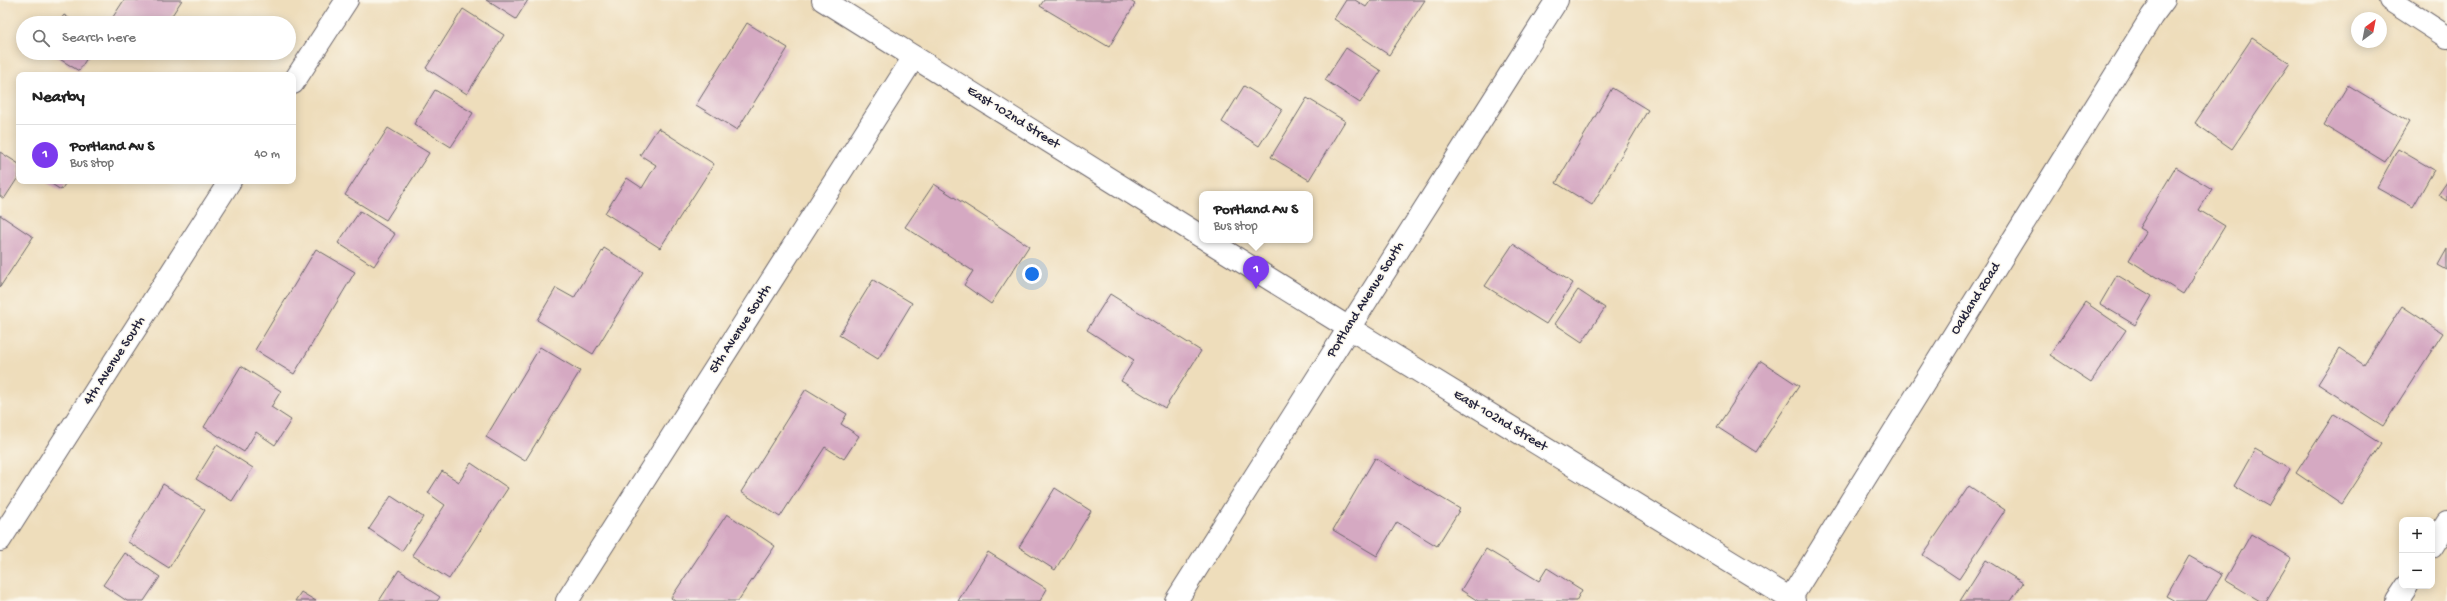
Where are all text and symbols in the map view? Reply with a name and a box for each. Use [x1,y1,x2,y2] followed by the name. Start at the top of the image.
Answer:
[2351,12,2387,48] north arrow
[16,16,296,60] search box
[30,27,52,49] icon: search
[62,29,136,47] text: Search here
[963,83,1064,154] street label: East 102nd Street
[32,88,85,108] text: Nearby
[70,138,155,156] text: Portland Av S
[42,147,48,162] text: 1
[254,147,280,162] text: 40 m
[70,156,114,171] text: Bus stop
[1199,191,1313,243] popup
[1214,201,1298,219] text: Portland Av S
[1214,219,1258,234] text: Bus stop
[1323,238,1409,362] street label: Portland Avenue South
[1243,256,1269,289] pin: 1
[1947,258,2006,338] street label: Oakland Road
[1022,264,1042,284] your location
[706,281,776,377] street label: 5th Avenue South
[80,313,150,408] street label: 4th Avenue South
[1450,386,1551,456] street label: East 102nd Street
[2399,517,2435,589] map controls
[2399,517,2435,553] button: +
[2399,553,2435,589] button: −

